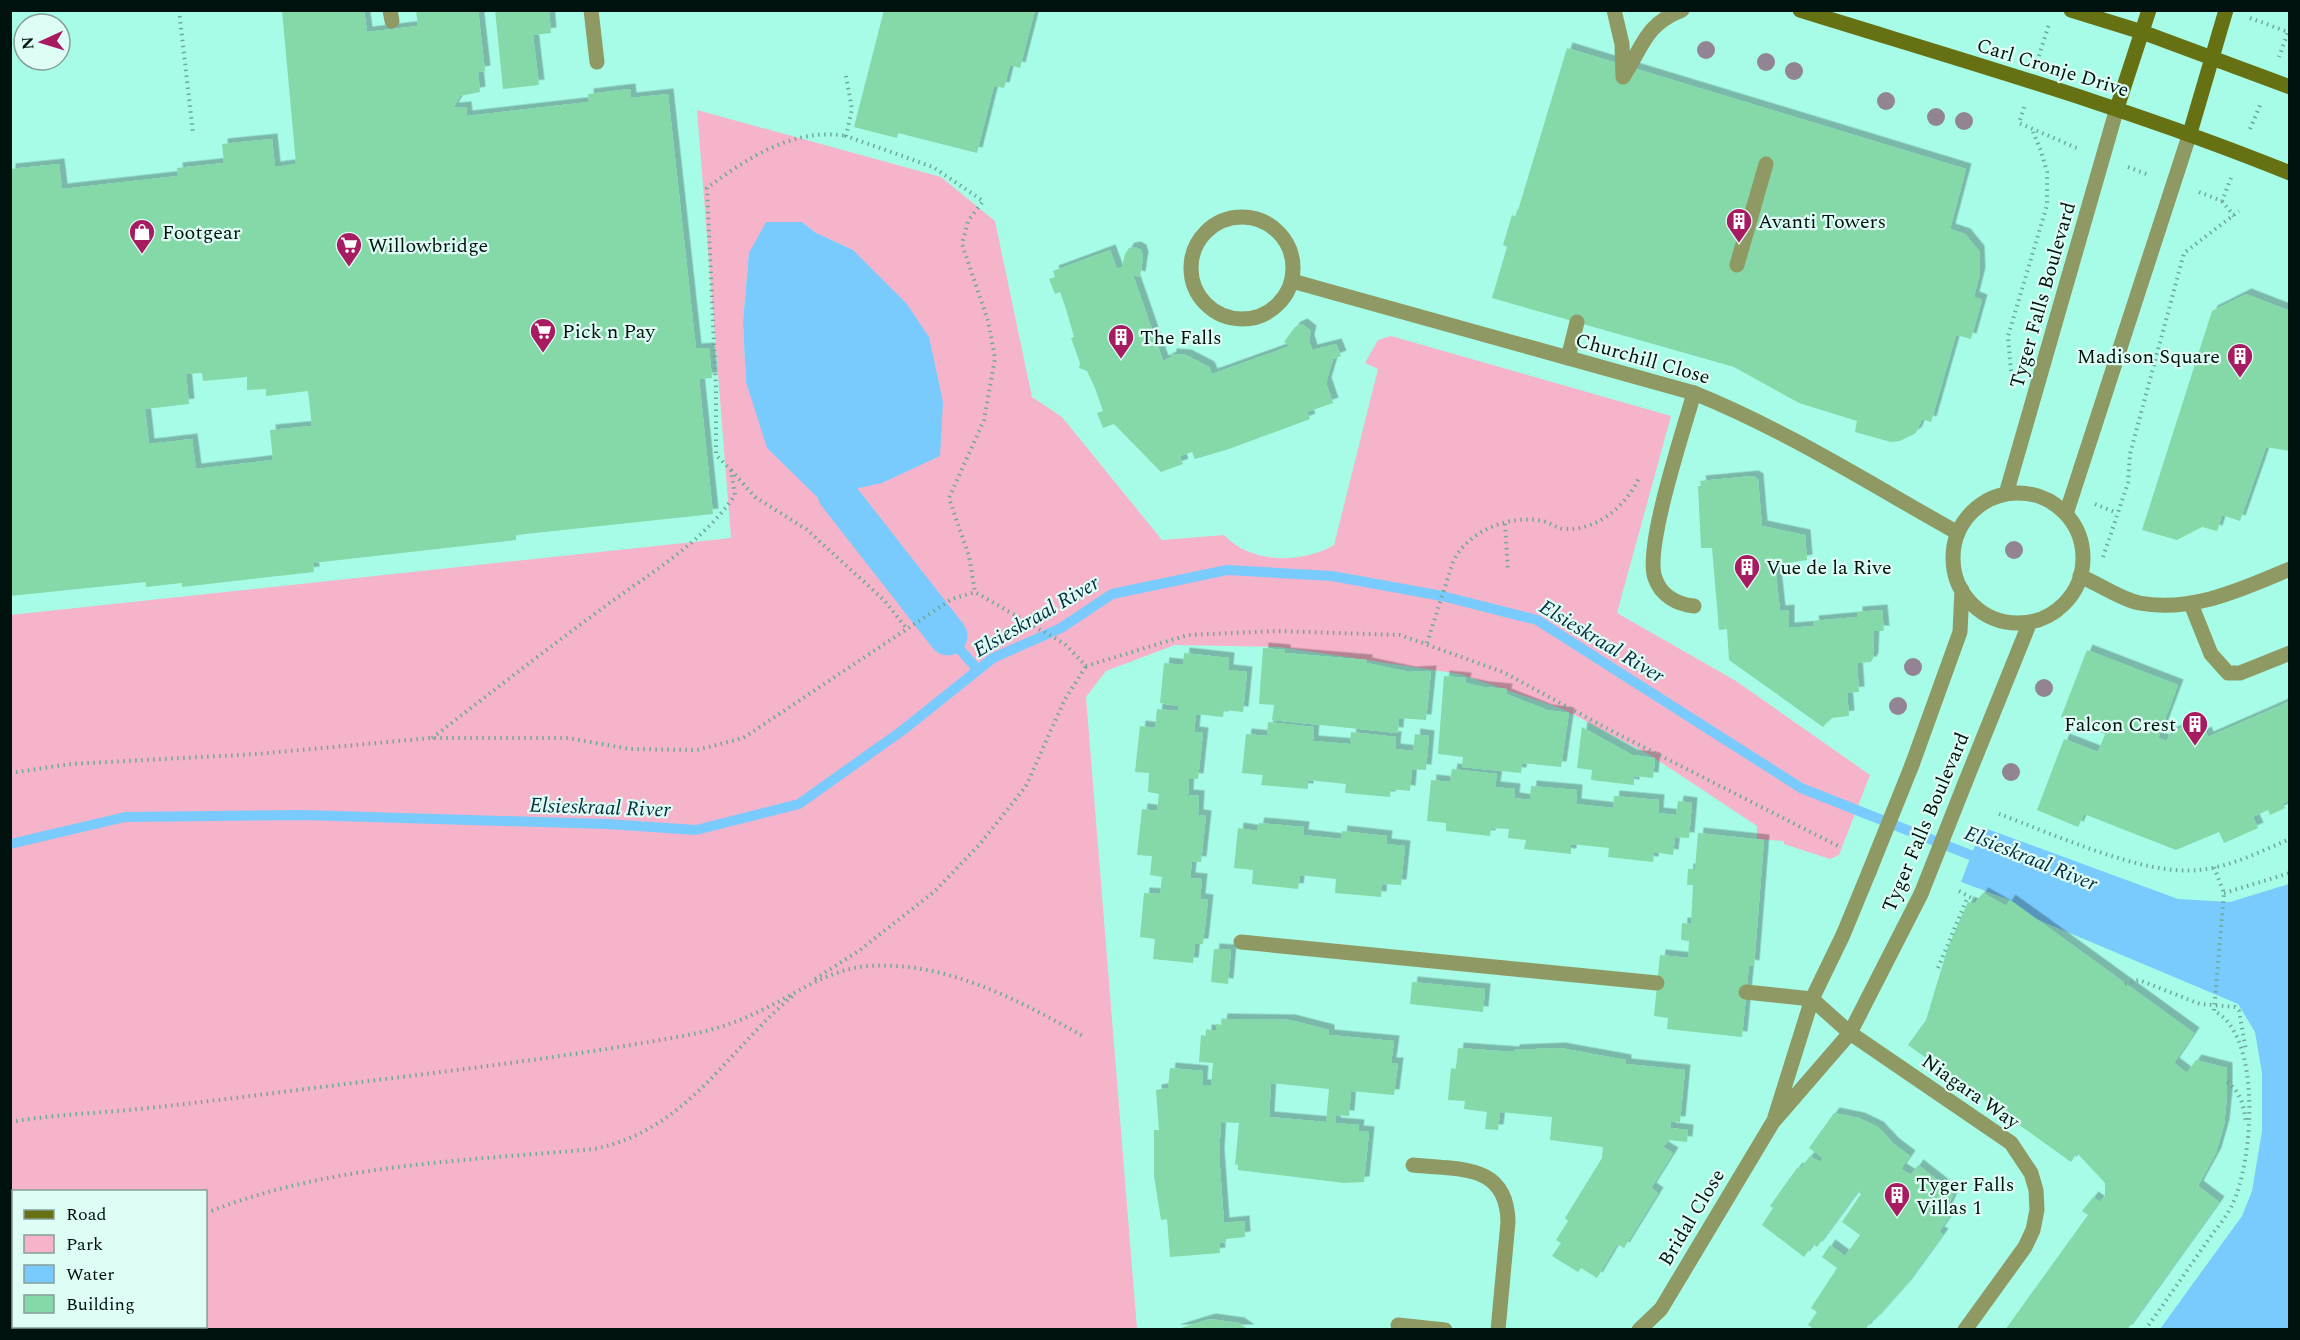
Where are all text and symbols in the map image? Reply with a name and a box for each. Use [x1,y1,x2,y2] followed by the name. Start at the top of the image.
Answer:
[12,12,72,72] north arrow
[1973,31,2133,105] street label: Carl Cronje Drive
[16,36,40,50] text: N
[2002,198,2084,392] street label: Tyger Falls Boulevard
[1724,206,1754,244] building icon: Avanti Towers
[1758,207,1886,237] place label: Avanti Towers
[127,217,157,255] shop icon: Footgear
[162,218,241,248] place label: Footgear
[334,230,364,268] supermarket icon: Willowbridge
[368,231,488,261] place label: Willowbridge
[528,316,558,354] supermarket icon: Pick n Pay
[562,317,656,347] place label: Pick n Pay
[1106,322,1136,360] building icon: The Falls
[1140,323,1222,353] place label: The Falls
[1572,325,1714,393] street label: Churchill Close
[2225,341,2255,379] building icon: Madison Square
[2077,342,2220,372] place label: Madison Square
[1732,552,1762,590] building icon: Vue de la Rive
[1766,553,1892,583] place label: Vue de la Rive
[967,567,1106,666] water label: Elsieskraal River
[1533,592,1671,692] water label: Elsieskraal River
[2180,709,2210,747] building icon: Falcon Crest
[2064,710,2176,740] place label: Falcon Crest
[1874,728,1977,917] street label: Tyger Falls Boulevard
[529,790,672,826] water label: Elsieskraal River
[1959,818,2103,901] water label: Elsieskraal River
[1915,1047,2027,1138] street label: Niagara Way
[1651,1163,1733,1272] street label: Bridal Close
[1916,1170,2014,1223] place label: Tyger Falls Villas 1
[1882,1180,1912,1218] building icon: Tyger Falls Villas 1
[12,1190,207,1328] legend
[66,1201,107,1228] text: Road
[66,1231,103,1258] text: Park
[66,1261,114,1288] text: Water
[66,1291,135,1318] text: Building

